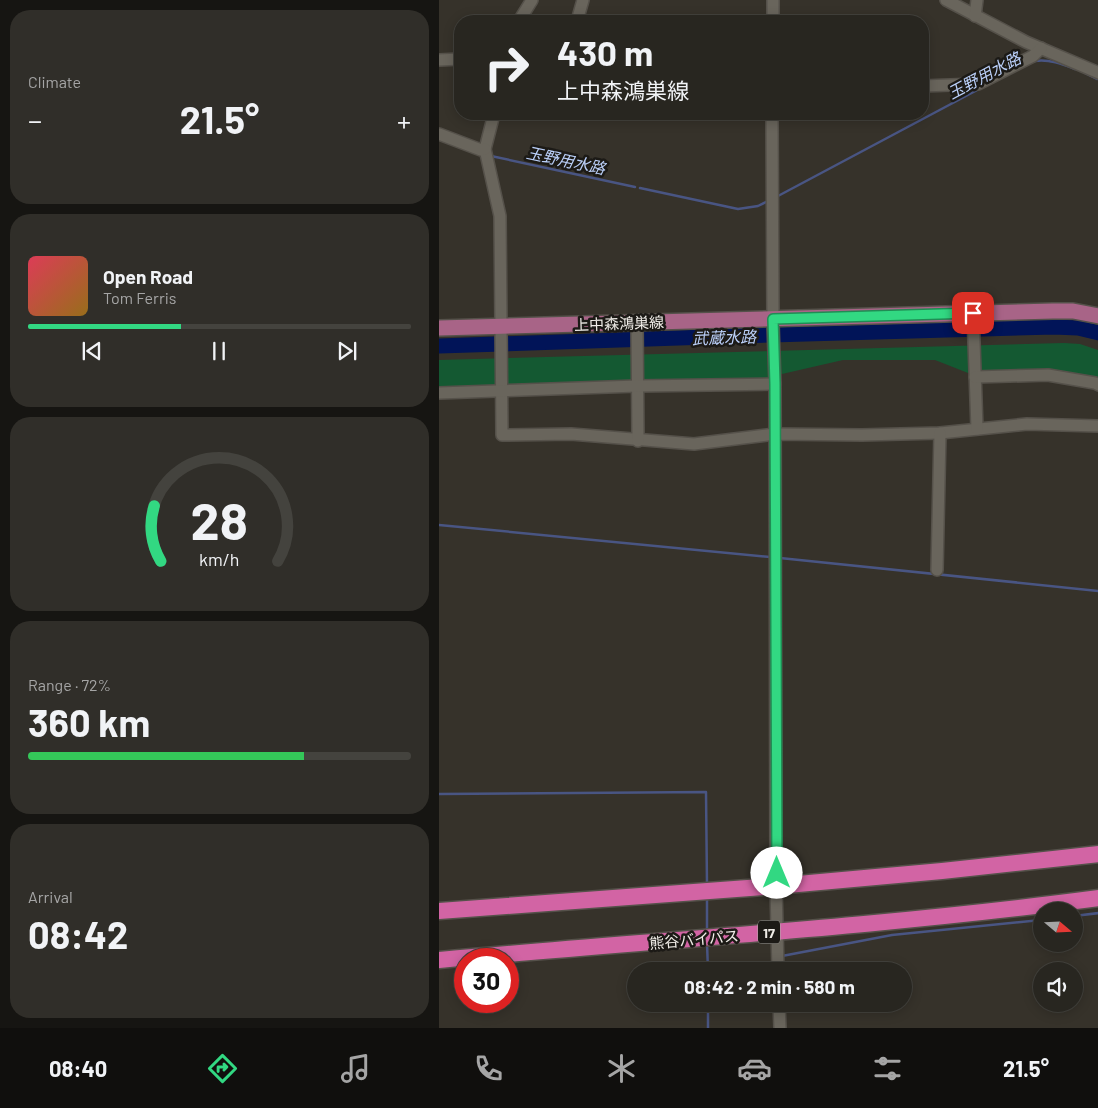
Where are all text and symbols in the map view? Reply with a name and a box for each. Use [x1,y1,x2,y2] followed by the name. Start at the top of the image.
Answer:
[557,31,653,73] text: 430 m
[474,35,539,100] icon: right
[944,47,1026,102] water label: 玉野用水路
[28,72,81,91] text: Climate
[557,77,689,103] text: 上中森鴻巣線
[180,96,259,142] text: 21.5°
[28,103,42,137] text: −
[397,103,411,137] text: +
[525,142,609,178] water label: 玉野用水路
[103,265,193,288] text: Open Road
[103,288,177,307] text: Tom Ferris
[952,292,994,334] pin
[959,299,987,327] icon: arrive
[574,312,664,334] street label: 上中森鴻巣線
[692,326,758,348] water label: 武蔵水路
[78,337,106,365] icon: previous
[205,337,233,365] icon: pause
[333,337,361,365] icon: next
[191,488,248,550] text: 28
[199,548,240,570] text: km/h
[28,675,111,694] text: Range · 72%
[28,699,150,745] text: 360 km
[750,846,802,898] position arrow
[28,887,73,906] text: Arrival
[1033,902,1083,952] north arrow
[1033,902,1083,1012] map controls
[28,911,128,957] text: 08:42
[758,920,780,944] road number: 17
[649,926,739,952] street label: 熊谷バイパス
[454,948,519,1013] speed limit sign: 30
[1033,962,1083,1012] button: sound
[684,975,855,998] text: 08:42 · 2 min · 580 m
[205,1051,240,1086] icon: directions
[338,1051,373,1086] icon: music
[471,1051,506,1086] icon: phone
[604,1051,639,1086] icon: climate
[737,1051,772,1086] icon: car
[870,1051,905,1086] icon: filters
[49,1055,107,1081] text: 08:40
[1003,1055,1049,1081] text: 21.5°

